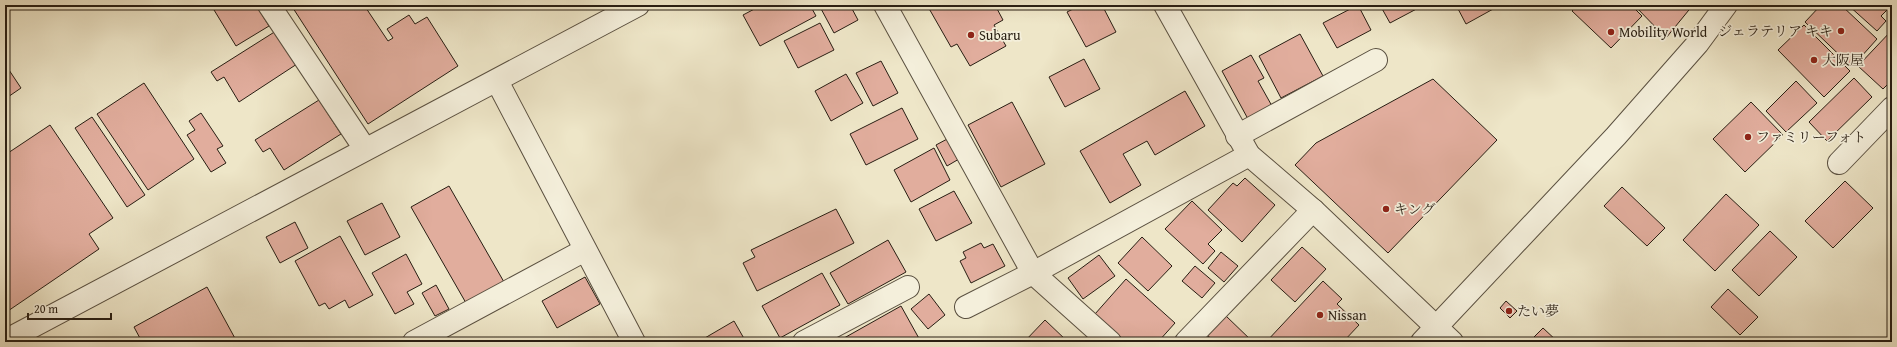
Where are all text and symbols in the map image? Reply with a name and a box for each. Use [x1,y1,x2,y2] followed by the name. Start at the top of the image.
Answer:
[1718,21,1833,41] place label: ジェラテリア キキ
[1619,22,1708,42] place label: Mobility World
[979,25,1021,45] place label: Subaru
[1836,26,1846,36] marker: ジェラテリア キキ
[1606,27,1616,37] marker: Mobility World
[966,30,976,40] marker: Subaru
[1822,50,1864,70] place label: 大阪屋
[1809,55,1819,65] marker: 大阪屋
[1756,127,1866,147] place label: ファミリーフォト
[1743,132,1753,142] marker: ファミリーフォト
[1394,199,1436,219] place label: キング
[1381,204,1391,214] marker: キング
[28,295,111,321] scale bar
[34,300,58,317] text: 20 m
[1517,301,1559,321] place label: たい夢
[1328,305,1367,325] place label: Nissan
[1504,306,1514,316] marker: たい夢
[1315,310,1325,320] marker: Nissan

